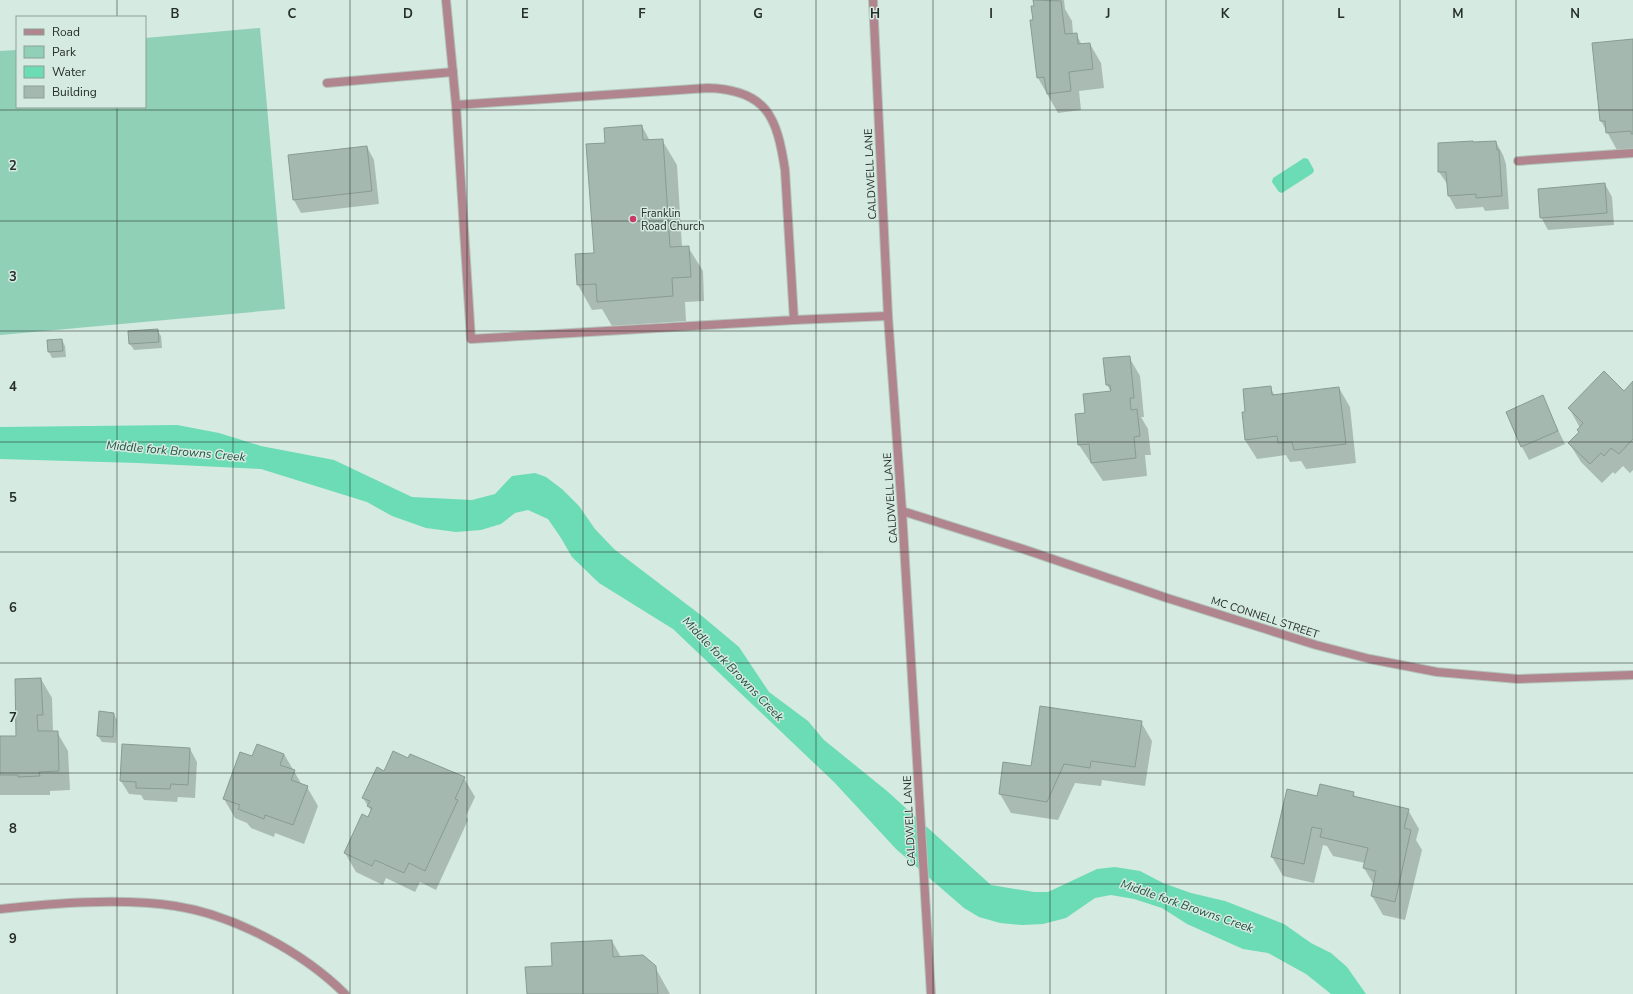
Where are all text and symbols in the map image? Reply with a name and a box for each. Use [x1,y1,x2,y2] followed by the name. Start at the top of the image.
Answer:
[171,5,180,23] text: B
[288,5,297,23] text: C
[403,5,413,23] text: D
[521,5,529,23] text: E
[638,5,646,23] text: F
[753,5,763,23] text: G
[870,5,880,23] text: H
[989,5,993,23] text: I
[1105,5,1110,23] text: J
[1221,5,1230,23] text: K
[1337,5,1345,23] text: L
[1452,5,1464,23] text: M
[1570,5,1580,23] text: N
[16,16,146,108] legend
[52,24,80,40] text: Road
[52,44,77,60] text: Park
[52,64,86,80] text: Water
[52,84,97,100] text: Building
[861,128,880,220] street label: CALDWELL LANE
[9,157,17,175] text: 2
[641,206,704,234] place label: Franklin Road Church
[628,214,638,224] marker: Franklin Road Church
[9,268,17,286] text: 3
[9,378,17,396] text: 4
[106,437,247,465] water label: Middle fork Browns Creek
[880,452,901,544] street label: CALDWELL LANE
[9,489,17,507] text: 5
[1209,593,1321,642] street label: MC CONNELL STREET
[9,599,17,617] text: 6
[679,613,788,725] water label: Middle fork Browns Creek
[9,709,17,727] text: 7
[900,775,919,867] street label: CALDWELL LANE
[9,820,17,838] text: 8
[1118,876,1257,937] water label: Middle fork Browns Creek
[9,930,17,948] text: 9

